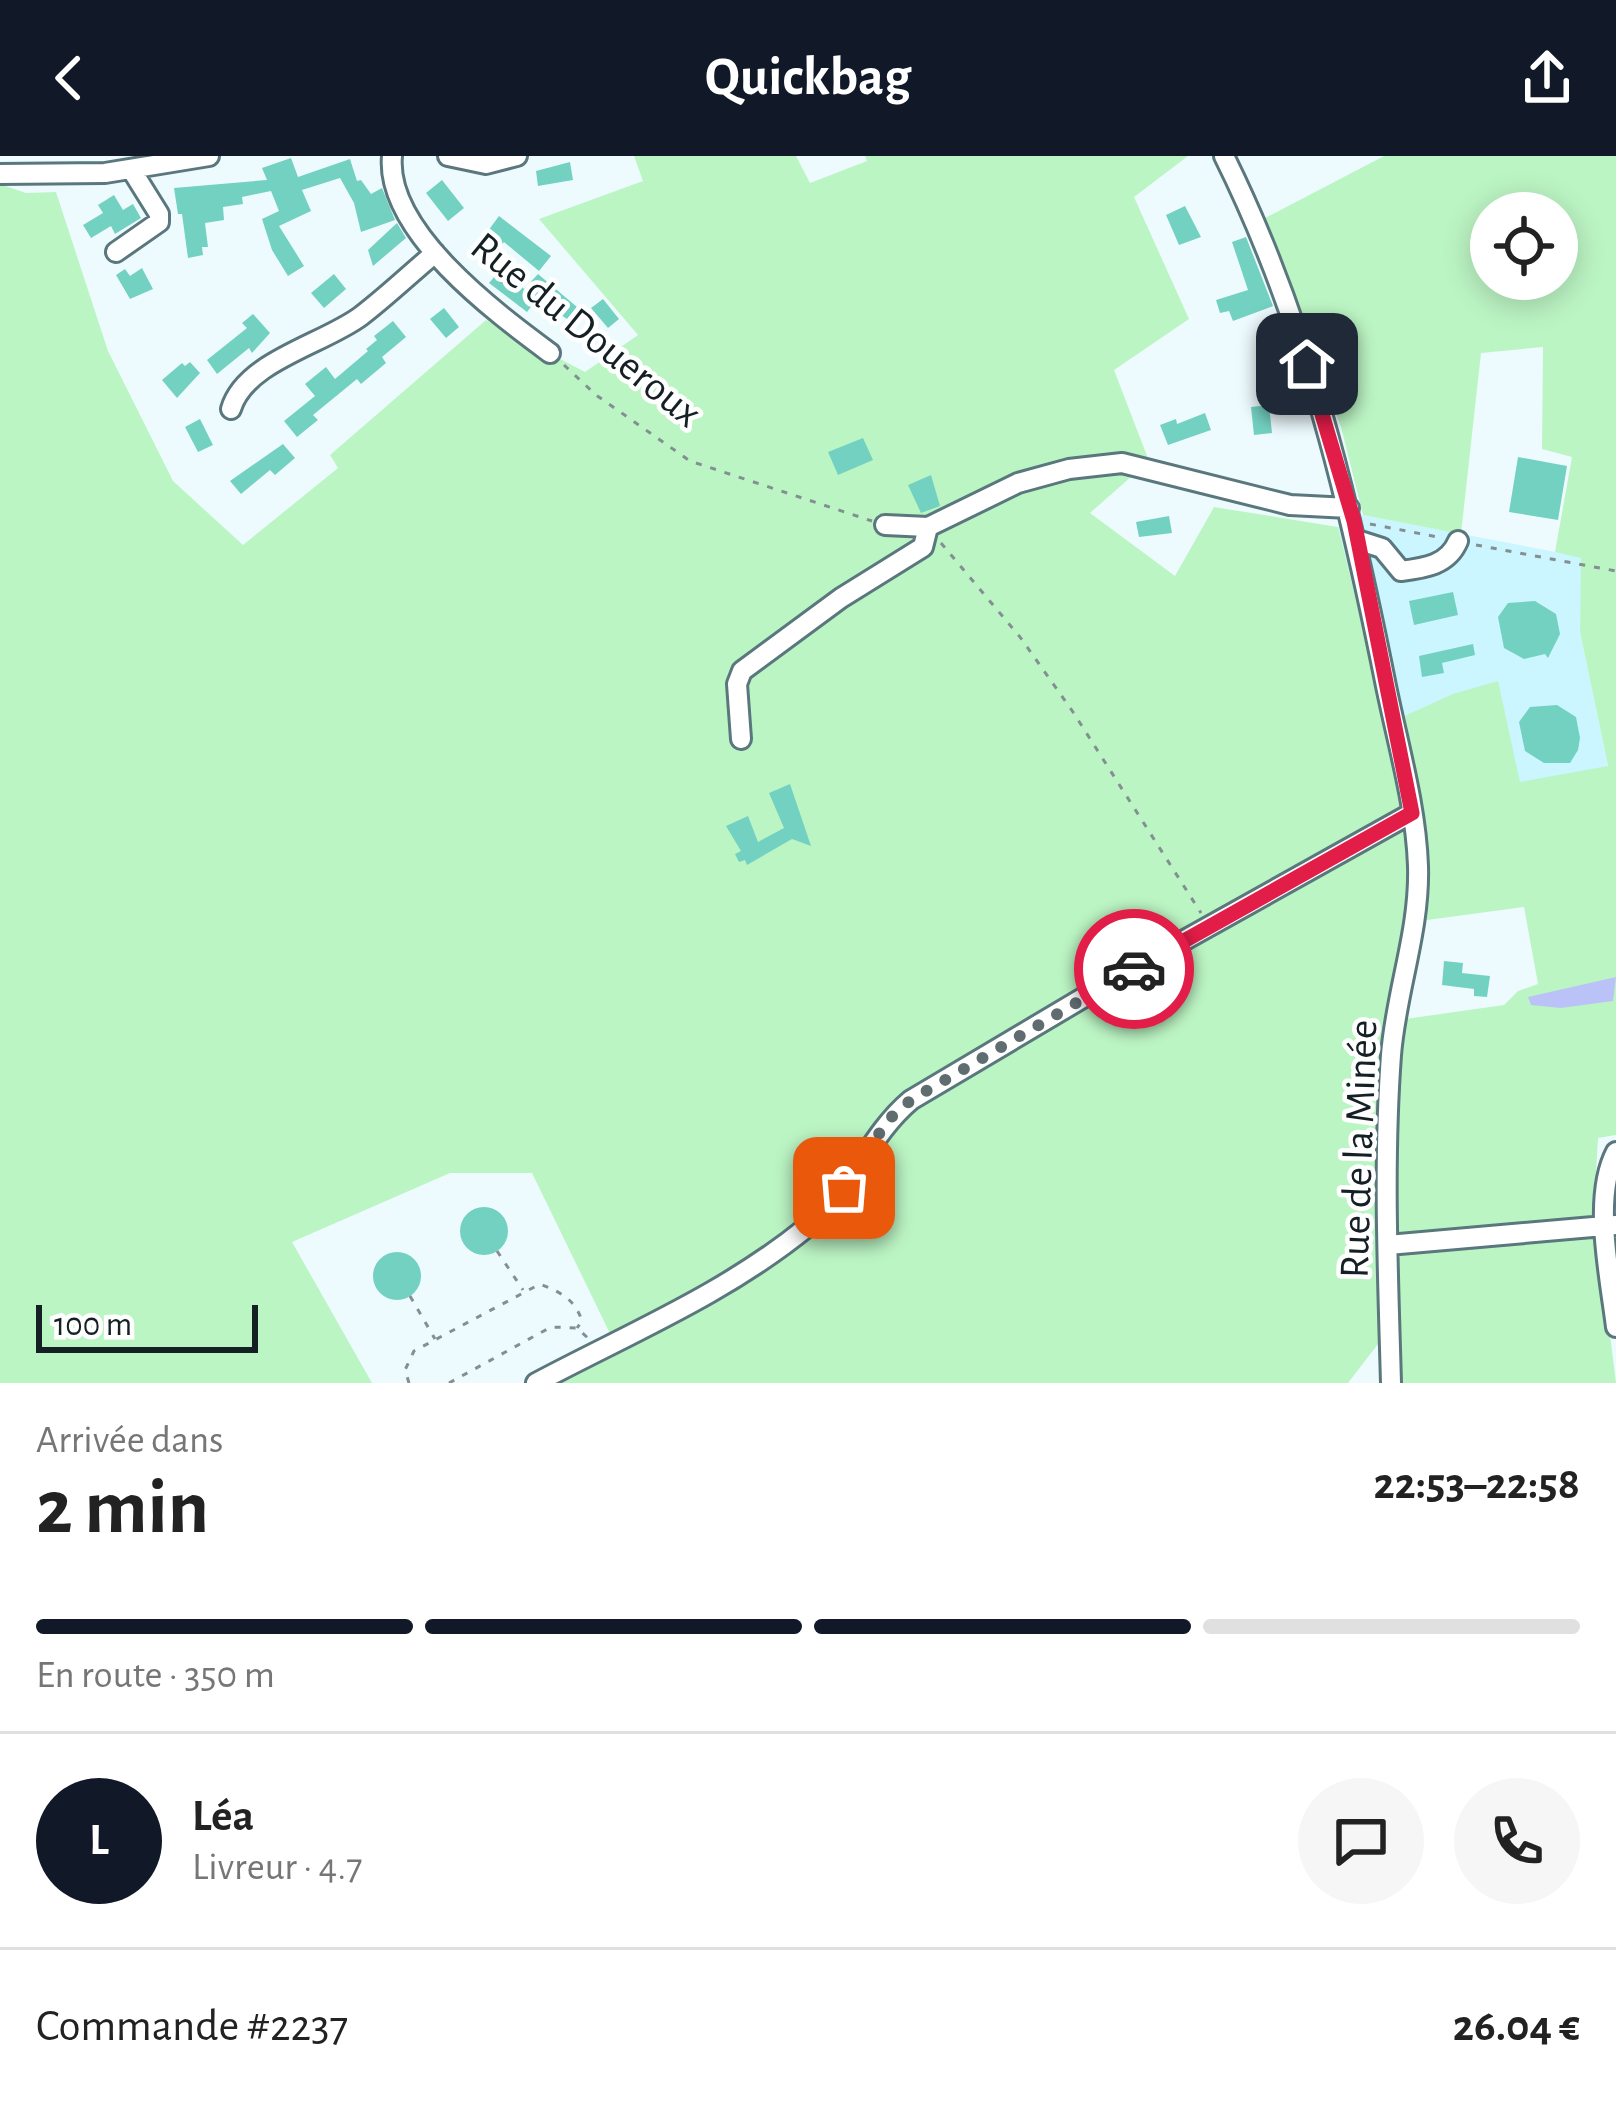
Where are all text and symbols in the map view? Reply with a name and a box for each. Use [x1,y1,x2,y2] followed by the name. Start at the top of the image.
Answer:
[36,45,102,111] icon: back
[1514,45,1580,111] icon: share
[705,51,911,105] text: Quickbag
[1470,192,1578,300] map controls
[1470,192,1578,300] button: locate
[463,225,709,435] street label: Rue du Doueroux
[1256,313,1358,415] pin
[1274,331,1340,397] icon: home
[1074,909,1194,1029] courier
[1101,936,1167,1002] icon: car
[1334,1019,1384,1279] street label: Rue de la Minée
[793,1137,895,1239] pin
[811,1155,877,1221] icon: bag
[36,1299,258,1352] scale bar
[54,1309,132,1342] text: 100 m
[36,1421,223,1460] text: Arrivée dans
[1373,1462,1580,1507] text: 22:53–22:58
[36,1470,209,1548] text: 2 min
[36,1656,275,1695] text: En route · 350 m
[1298,1778,1424,1904] button: chat
[1454,1778,1580,1904] button: phone
[192,1794,254,1839] text: Léa
[89,1818,109,1863] text: L
[192,1848,363,1887] text: Livreur · 4.7
[36,2004,348,2049] text: Commande #2237
[1453,2004,1580,2049] text: 26.04 €

